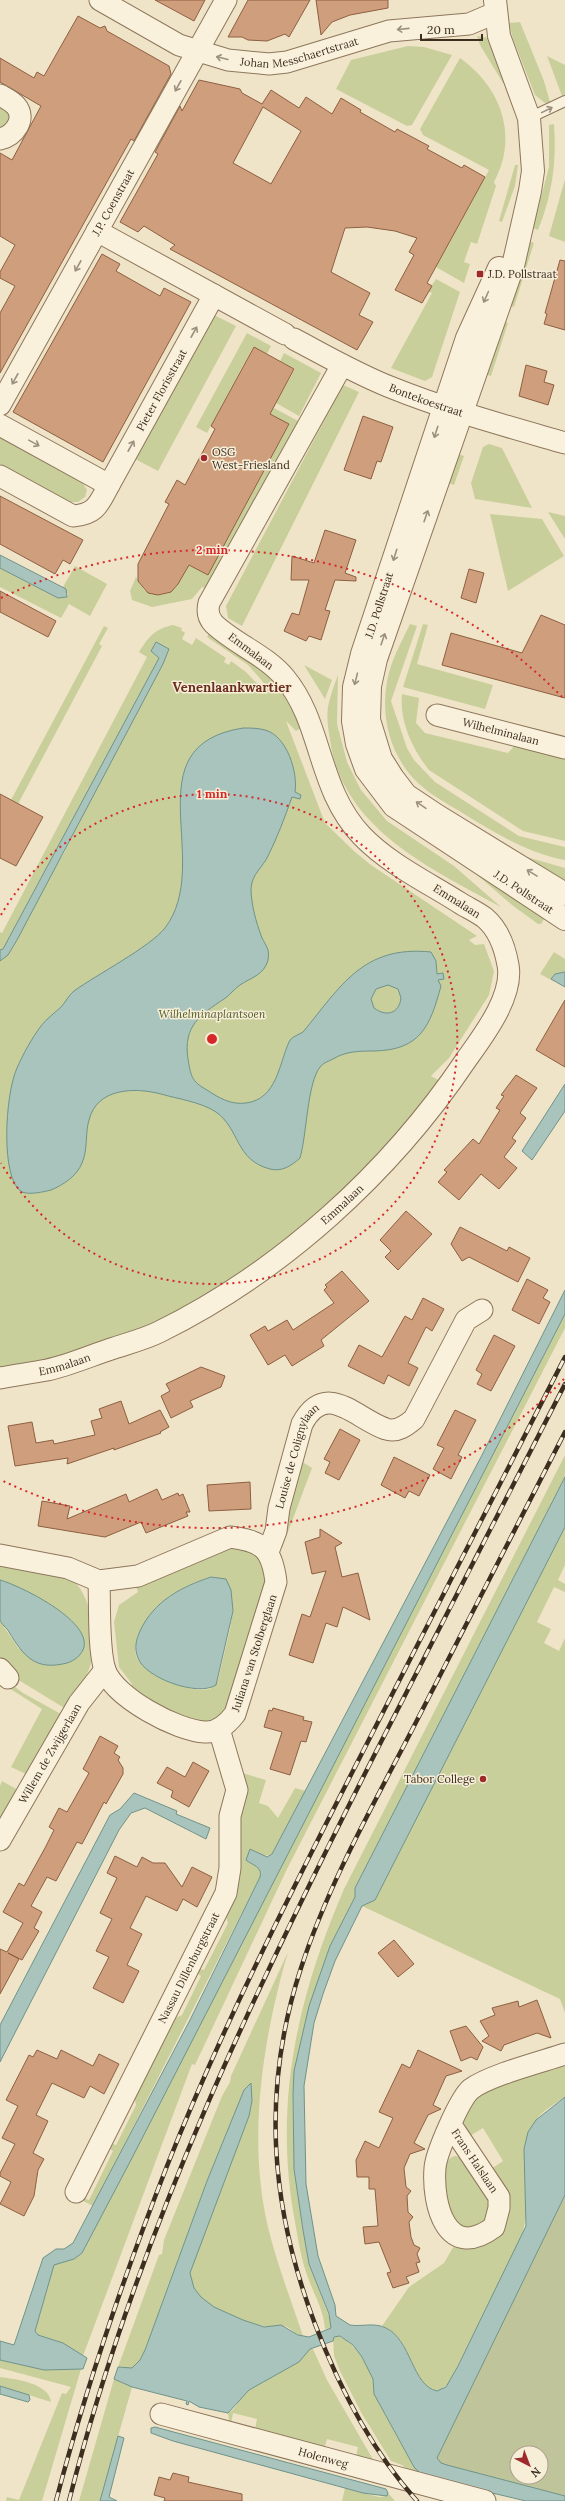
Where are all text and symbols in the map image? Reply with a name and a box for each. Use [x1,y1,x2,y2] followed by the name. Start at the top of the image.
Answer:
[421,16,482,42] scale bar
[427,22,455,37] text: 20 m
[397,26,410,33] one-way arrow
[238,34,361,71] street label: Johan Messchaertstraat
[216,54,229,61] one-way arrow
[174,80,182,92] one-way arrow
[541,106,553,113] one-way arrow
[88,166,138,239] street label: J.P. Coenstraat
[73,259,81,271] one-way arrow
[487,267,557,281] place label: J.D. Pollstraat
[475,269,485,279] marker: J.D. Pollstraat
[482,290,489,302] one-way arrow
[190,326,198,338] one-way arrow
[133,346,190,433] street label: Pieter Florisstraat
[10,373,18,385] one-way arrow
[387,380,466,420] street label: Bontekoestraat
[432,425,439,438] one-way arrow
[28,440,40,448] one-way arrow
[127,440,135,452] one-way arrow
[212,445,290,472] place label: OSG West-Friesland
[199,453,209,463] marker: OSG West-Friesland
[423,509,430,522] one-way arrow
[196,542,228,557] text: 2 min
[391,548,398,561] one-way arrow
[361,569,396,641] street label: J.D. Pollstraat
[226,629,277,673] street label: Emmalaan
[380,632,387,645] one-way arrow
[352,672,359,685] one-way arrow
[173,679,292,696] district label: Venenlaankwartier
[461,715,541,748] street label: Wilhelminalaan
[197,786,228,801] text: 1 min
[416,801,427,809] one-way arrow
[491,867,557,917] street label: J.D. Pollstraat
[526,869,538,877] one-way arrow
[431,881,484,921] street label: Emmalaan
[159,1007,266,1021] park label: Wilhelminaplantsoen
[205,1032,219,1046] centre of rings
[318,1181,367,1228] street label: Emmalaan
[38,1350,93,1378] street label: Emmalaan
[272,1400,322,1510] street label: Louise de Colignylaan
[228,1592,280,1714] street label: Juliana van Stolberglaan
[16,1701,84,1806] street label: Willem de Zwijgerlaan
[404,1772,475,1786] place label: Tabor College
[478,1774,488,1784] marker: Tabor College
[155,1909,223,2026] street label: Nassau Dillenburgstraat
[448,2126,501,2196] street label: Frans Halslaan
[297,2444,351,2471] street label: Holenweg
[509,2445,549,2485] north arrow
[527,2464,544,2481] text: N

